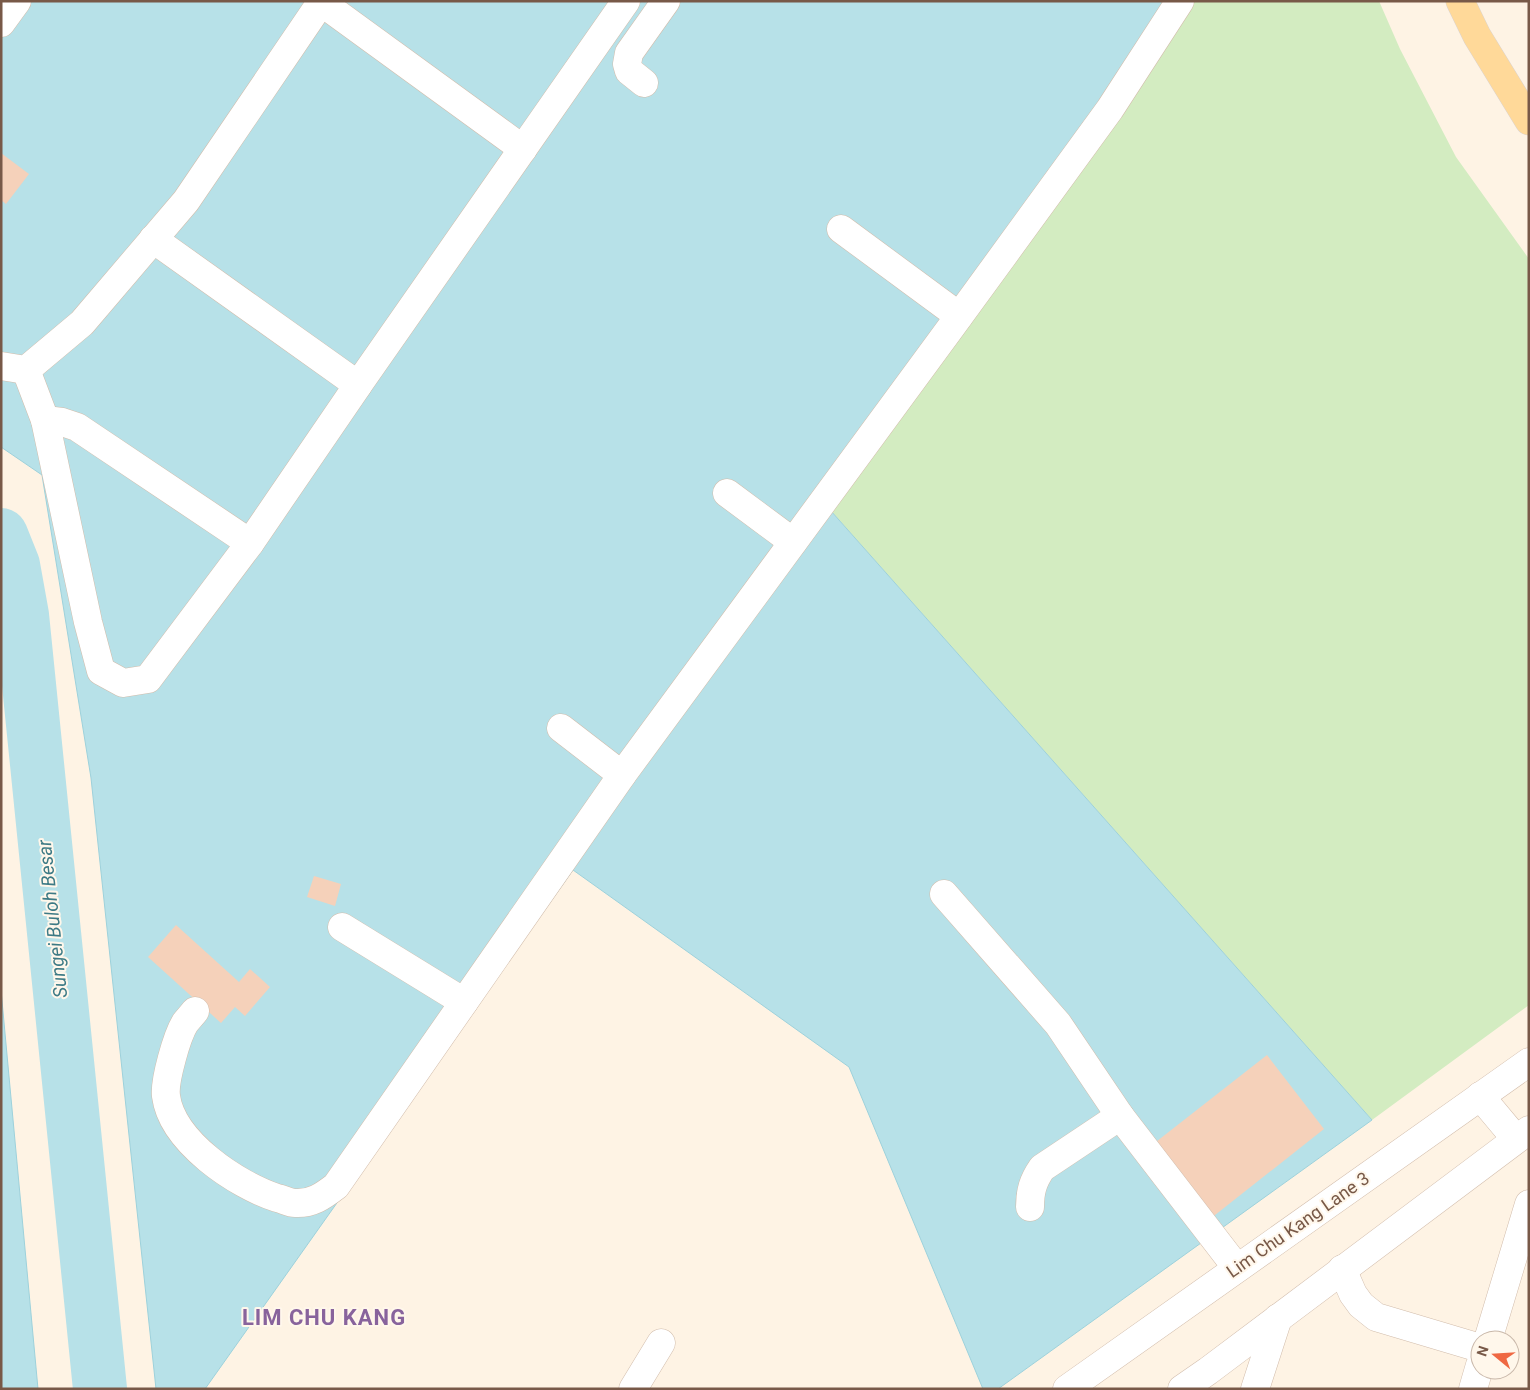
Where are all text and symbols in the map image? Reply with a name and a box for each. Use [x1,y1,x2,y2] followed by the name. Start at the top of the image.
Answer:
[33,838,72,999] water label: Sungei Buloh Besar
[1222,1167,1373,1282] street label: Lim Chu Kang Lane 3
[242,1305,406,1330] district label: LIM CHU KANG
[1470,1330,1520,1380] north arrow
[1473,1344,1492,1358] text: N

